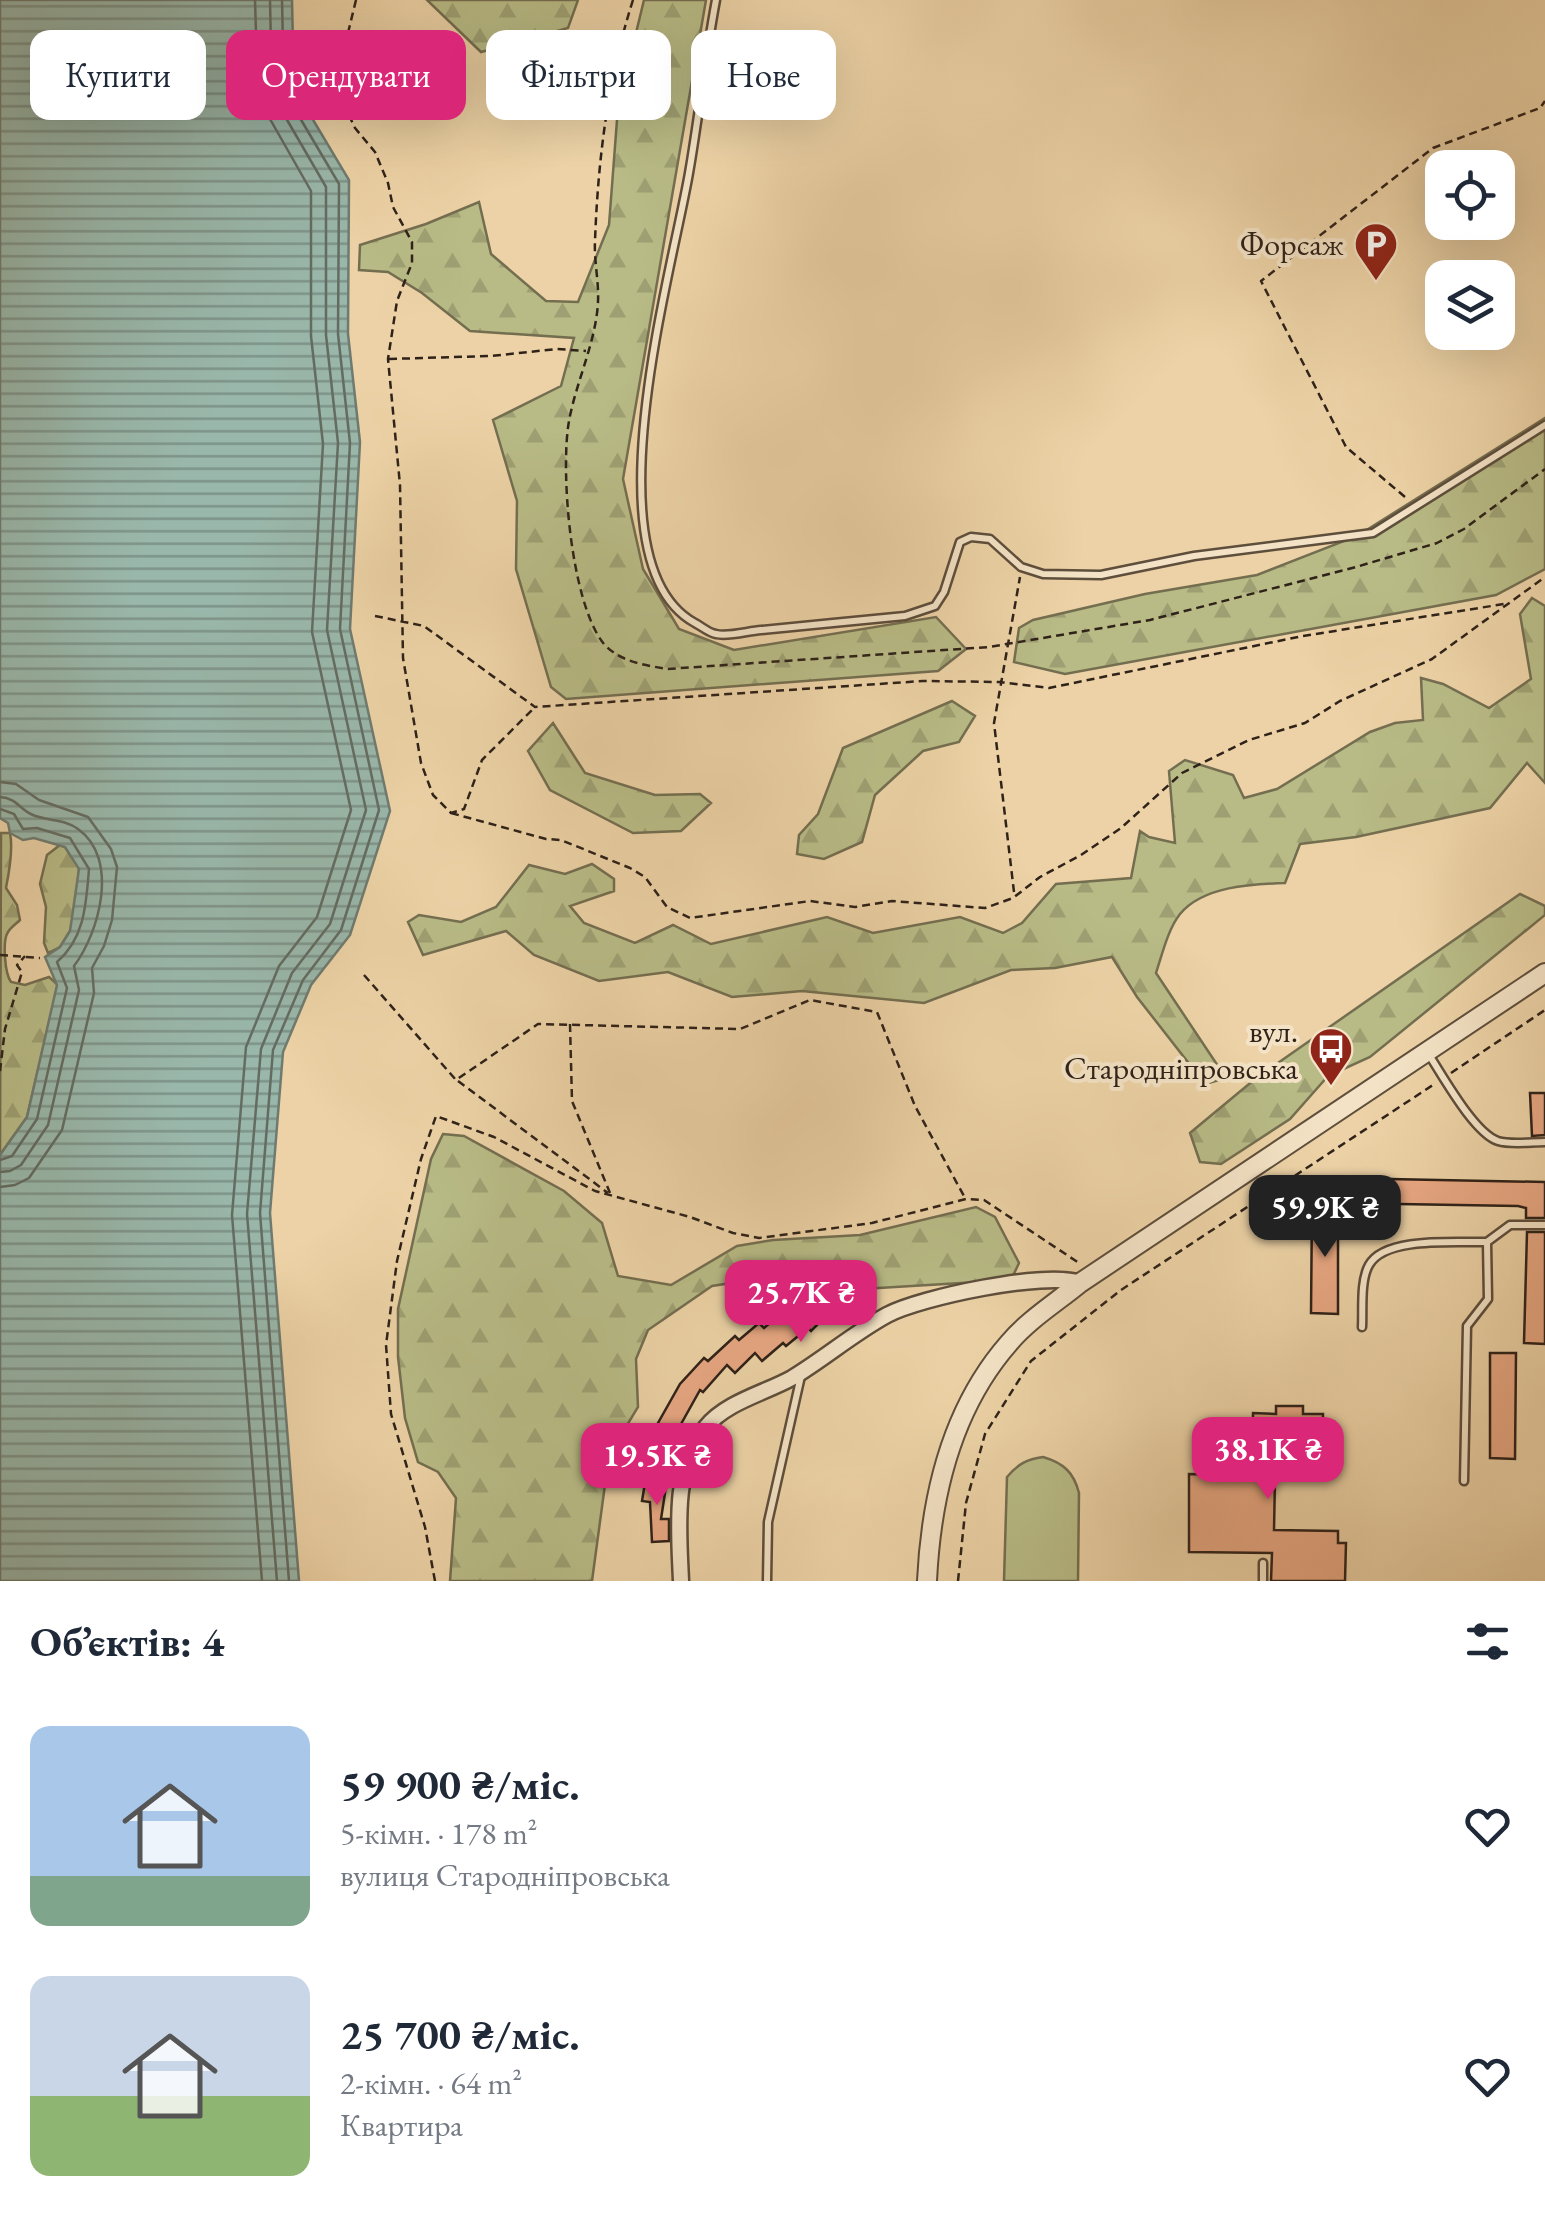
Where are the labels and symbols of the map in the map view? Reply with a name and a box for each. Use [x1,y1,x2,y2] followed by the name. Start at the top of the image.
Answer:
[1353,221,1399,282] parking icon: Форсаж
[1240,223,1344,265] place label: Форсаж
[1064,1010,1298,1089] place label: вул. Стародніпровська
[1308,1026,1354,1087] bus stop icon: вул. Стародніпровська
[1233,1175,1417,1260] pin: 59.9K ₴
[709,1260,893,1345] pin: 25.7K ₴
[1176,1417,1360,1502] pin: 38.1K ₴
[565,1423,749,1508] pin: 19.5K ₴

